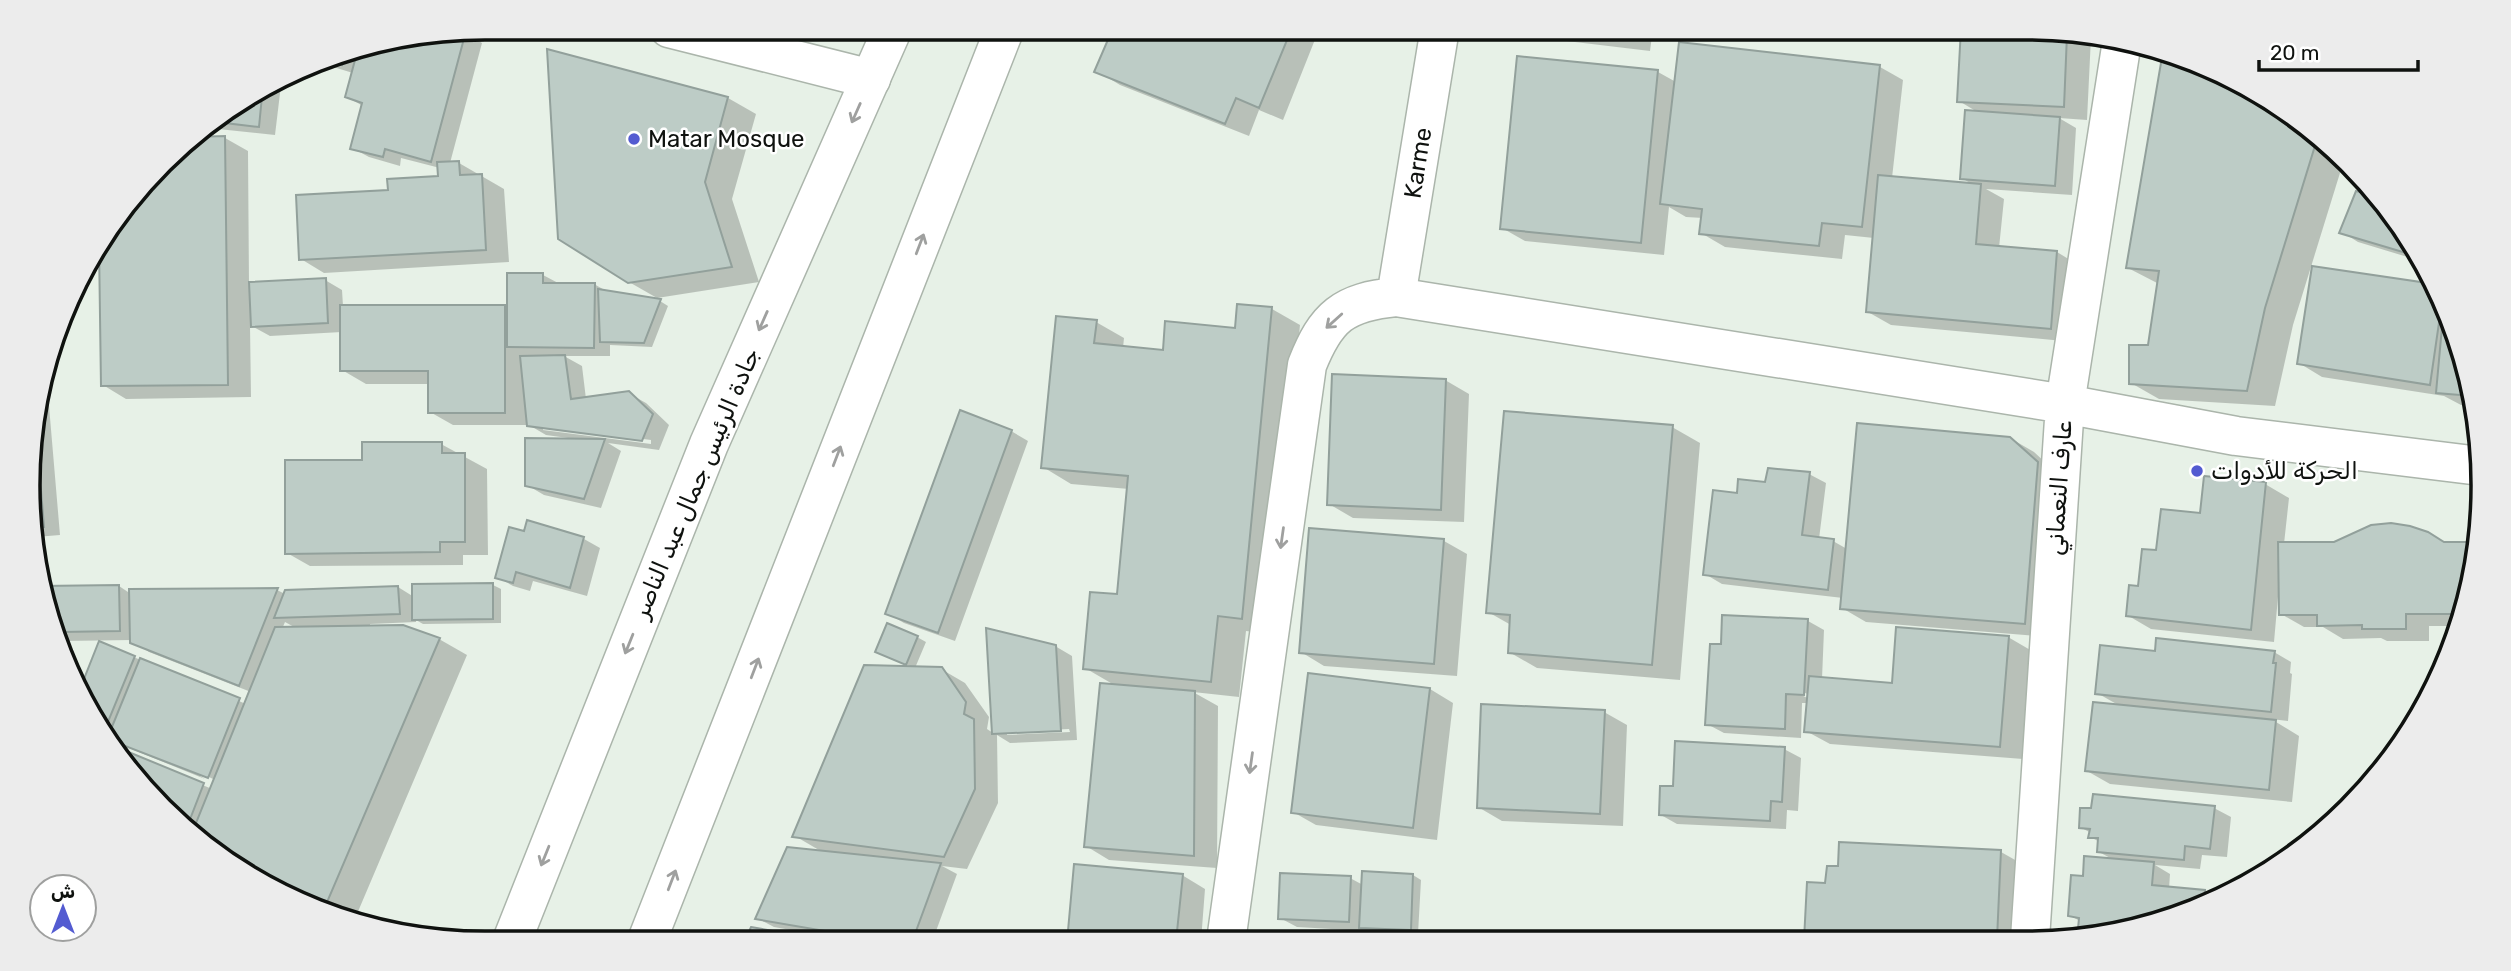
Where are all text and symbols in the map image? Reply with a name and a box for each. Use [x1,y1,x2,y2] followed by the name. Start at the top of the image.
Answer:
[2259,28,2418,72] scale bar
[2270,40,2319,65] text: 20 m
[849,102,862,123] one-way arrow
[648,125,805,153] place label: Matar Mosque
[1399,126,1437,200] street label: Karme
[626,131,642,147] marker: Matar Mosque
[914,233,927,255] one-way arrow
[756,310,769,331] one-way arrow
[1325,313,1343,329] one-way arrow
[626,344,766,624] street label: جادة الرئيس جمال عبد الناصر
[2040,419,2082,557] street label: عارف النعماني
[832,445,845,467] one-way arrow
[2211,457,2358,485] place label: الحركة للأدوات
[2189,463,2205,479] marker: الحركة للأدوات
[1275,526,1288,549] one-way arrow
[622,633,635,655] one-way arrow
[749,657,762,679] one-way arrow
[1244,751,1257,774] one-way arrow
[538,844,551,866] one-way arrow
[666,869,679,891] one-way arrow
[28,873,98,943] north arrow
[51,880,75,903] text: ش

